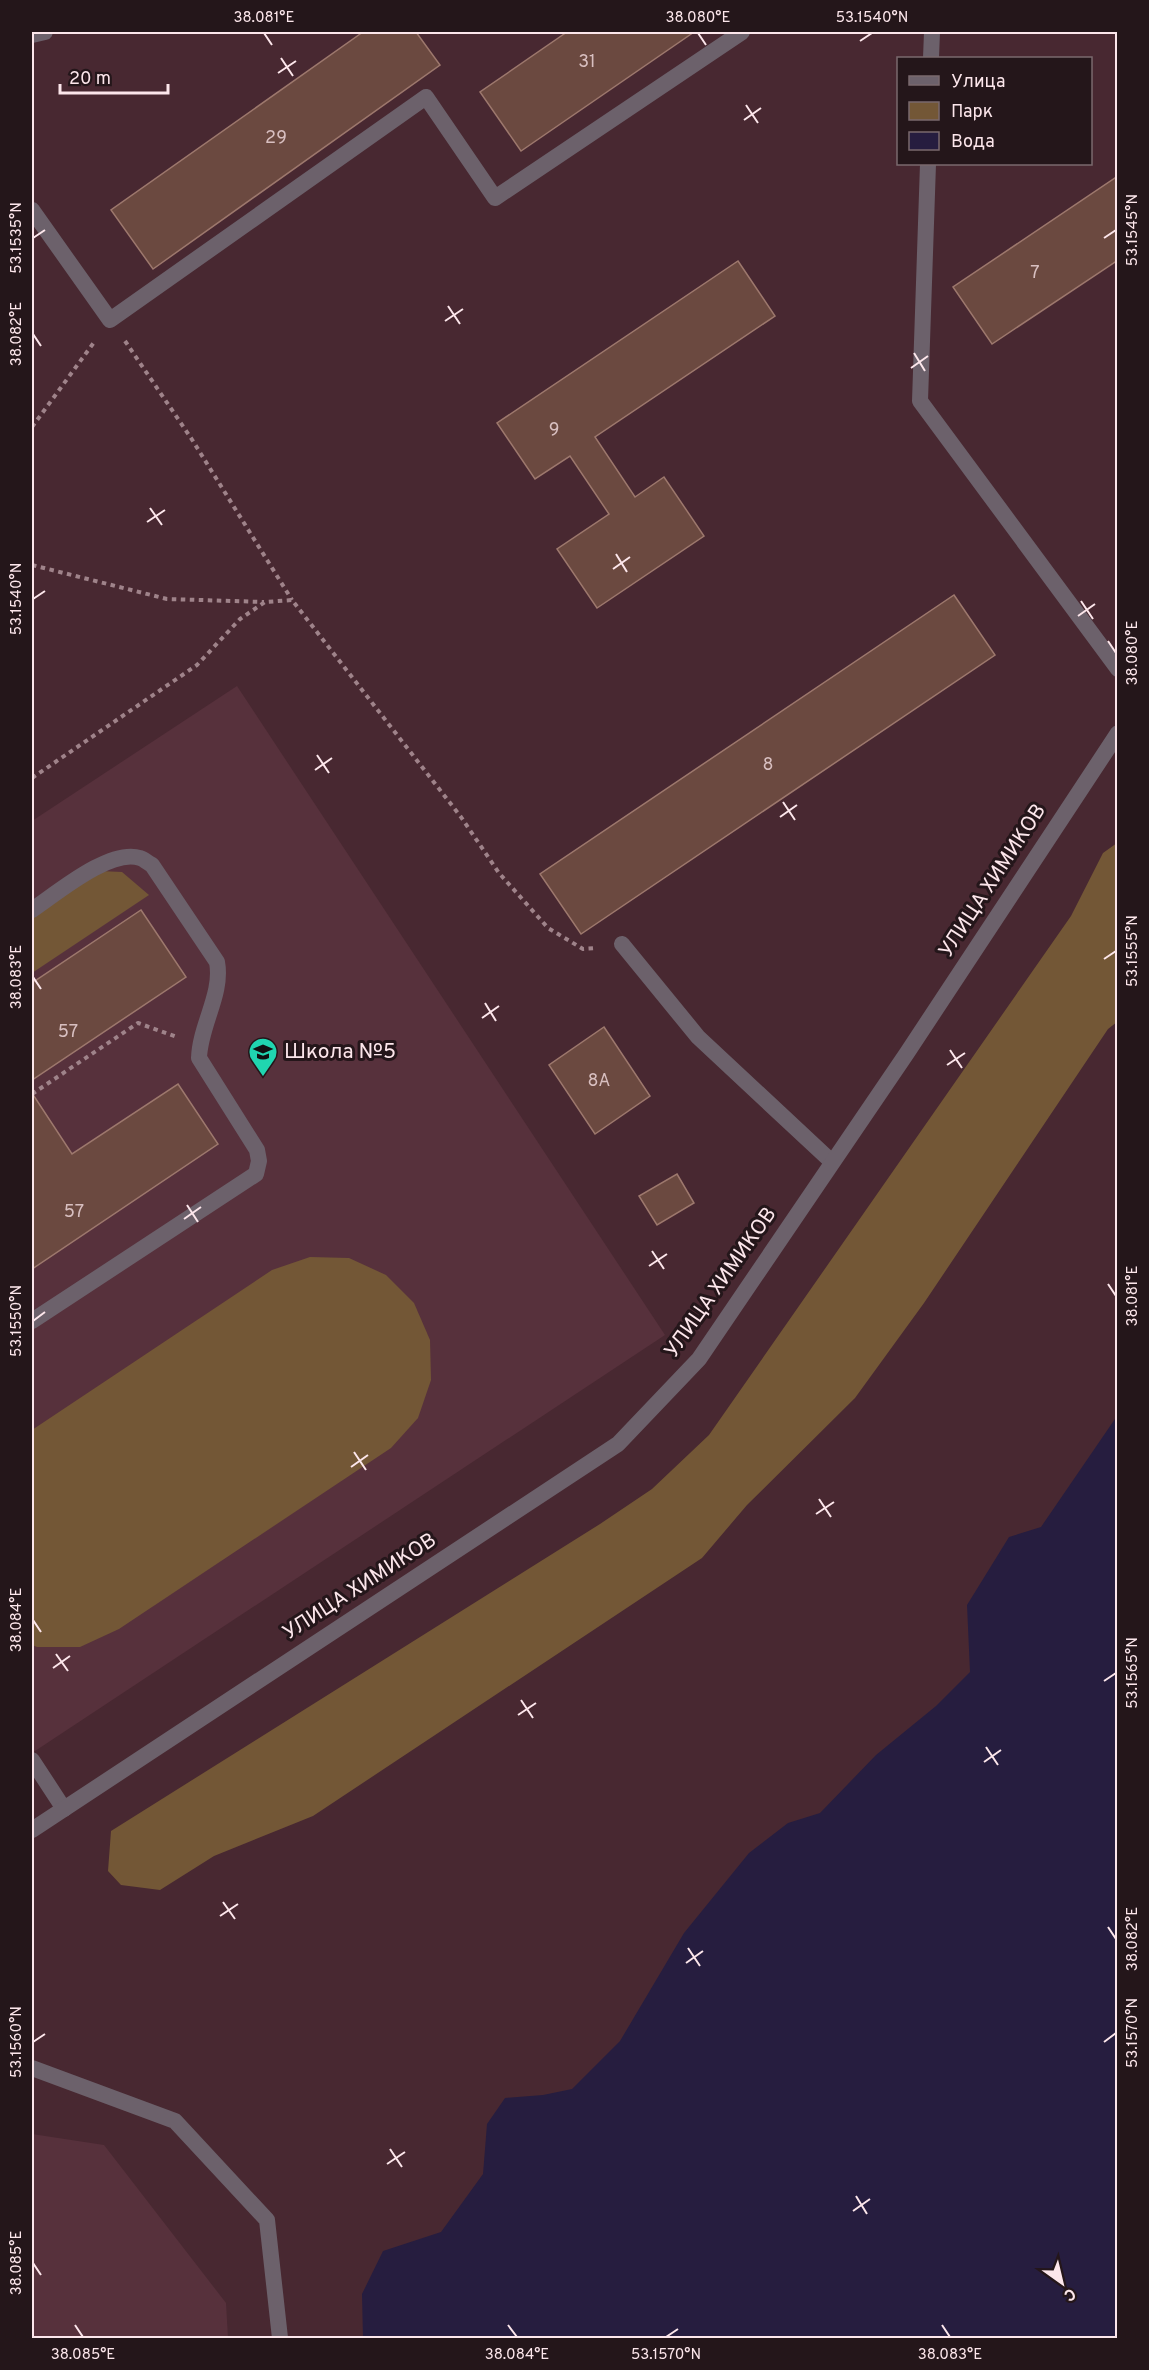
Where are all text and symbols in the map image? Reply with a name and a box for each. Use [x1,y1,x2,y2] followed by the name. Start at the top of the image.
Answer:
[234,9,294,28] text: 38.081°E
[666,9,730,28] text: 38.080°E
[836,9,908,28] text: 53.1540°N
[578,51,596,74] house number: 31
[60,57,168,95] scale bar
[897,57,1092,165] legend
[69,68,111,91] text: 20 m
[951,71,1005,94] text: Улица
[951,101,993,124] text: Парк
[265,127,287,150] house number: 29
[951,131,995,154] text: Вода
[1124,194,1143,266] text: 53.1545°N
[8,202,27,274] text: 53.1535°N
[1030,262,1040,285] house number: 7
[8,302,27,366] text: 38.082°E
[549,419,559,442] house number: 9
[8,563,27,635] text: 53.1540°N
[1124,621,1143,685] text: 38.080°E
[763,754,774,777] house number: 8
[933,799,1053,963] street label: УЛИЦА ХИМИКОВ
[1124,915,1143,987] text: 53.1555°N
[8,945,27,1009] text: 38.083°E
[58,1021,78,1044] house number: 57
[247,1036,279,1078] school or university icon: Школа №5
[284,1039,396,1066] place label: Школа №5
[587,1070,611,1093] house number: 8А
[64,1201,84,1224] house number: 57
[659,1202,783,1364] street label: УЛИЦА ХИМИКОВ
[1124,1266,1143,1326] text: 38.081°E
[8,1285,27,1357] text: 53.1550°N
[278,1527,442,1647] street label: УЛИЦА ХИМИКОВ
[8,1588,27,1652] text: 38.084°E
[1124,1637,1143,1709] text: 53.1565°N
[1124,1907,1143,1971] text: 38.082°E
[1124,1998,1143,2068] text: 53.1570°N
[8,2006,27,2078] text: 53.1560°N
[8,2231,27,2295] text: 38.085°E
[1032,2253,1092,2313] north arrow
[1059,2283,1079,2305] text: С
[51,2346,115,2365] text: 38.085°E
[485,2346,549,2365] text: 38.084°E
[631,2346,701,2365] text: 53.1570°N
[918,2346,982,2365] text: 38.083°E

